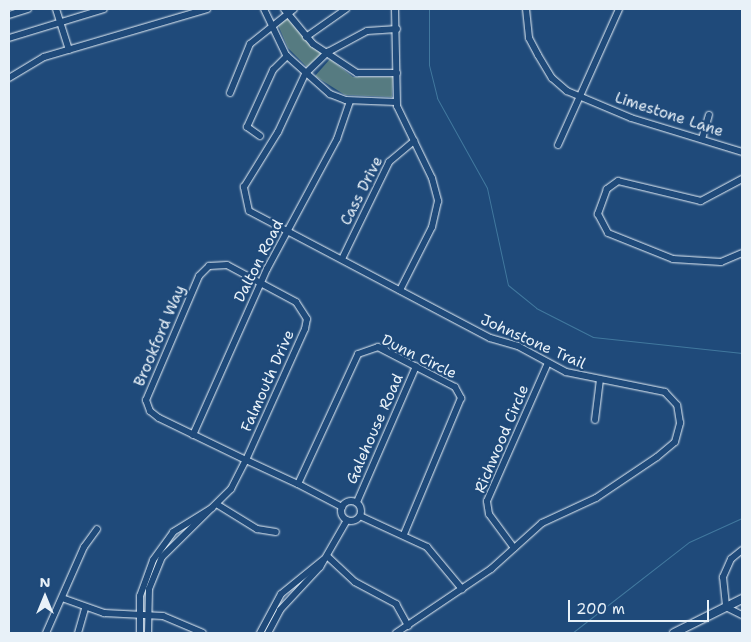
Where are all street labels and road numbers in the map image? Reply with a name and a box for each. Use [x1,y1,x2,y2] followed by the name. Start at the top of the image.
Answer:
[612,89,726,141] street label: Limestone Lane
[337,154,387,228] street label: Cass Drive
[230,217,288,305] street label: Dalton Road
[131,283,189,389] street label: Brookford Way
[478,311,588,373] street label: Johnstone Trail
[237,327,299,435] street label: Falmouth Drive
[378,331,460,383] street label: Dunn Circle
[343,371,407,487] street label: Galehouse Road
[471,382,533,496] street label: Richwood Circle

